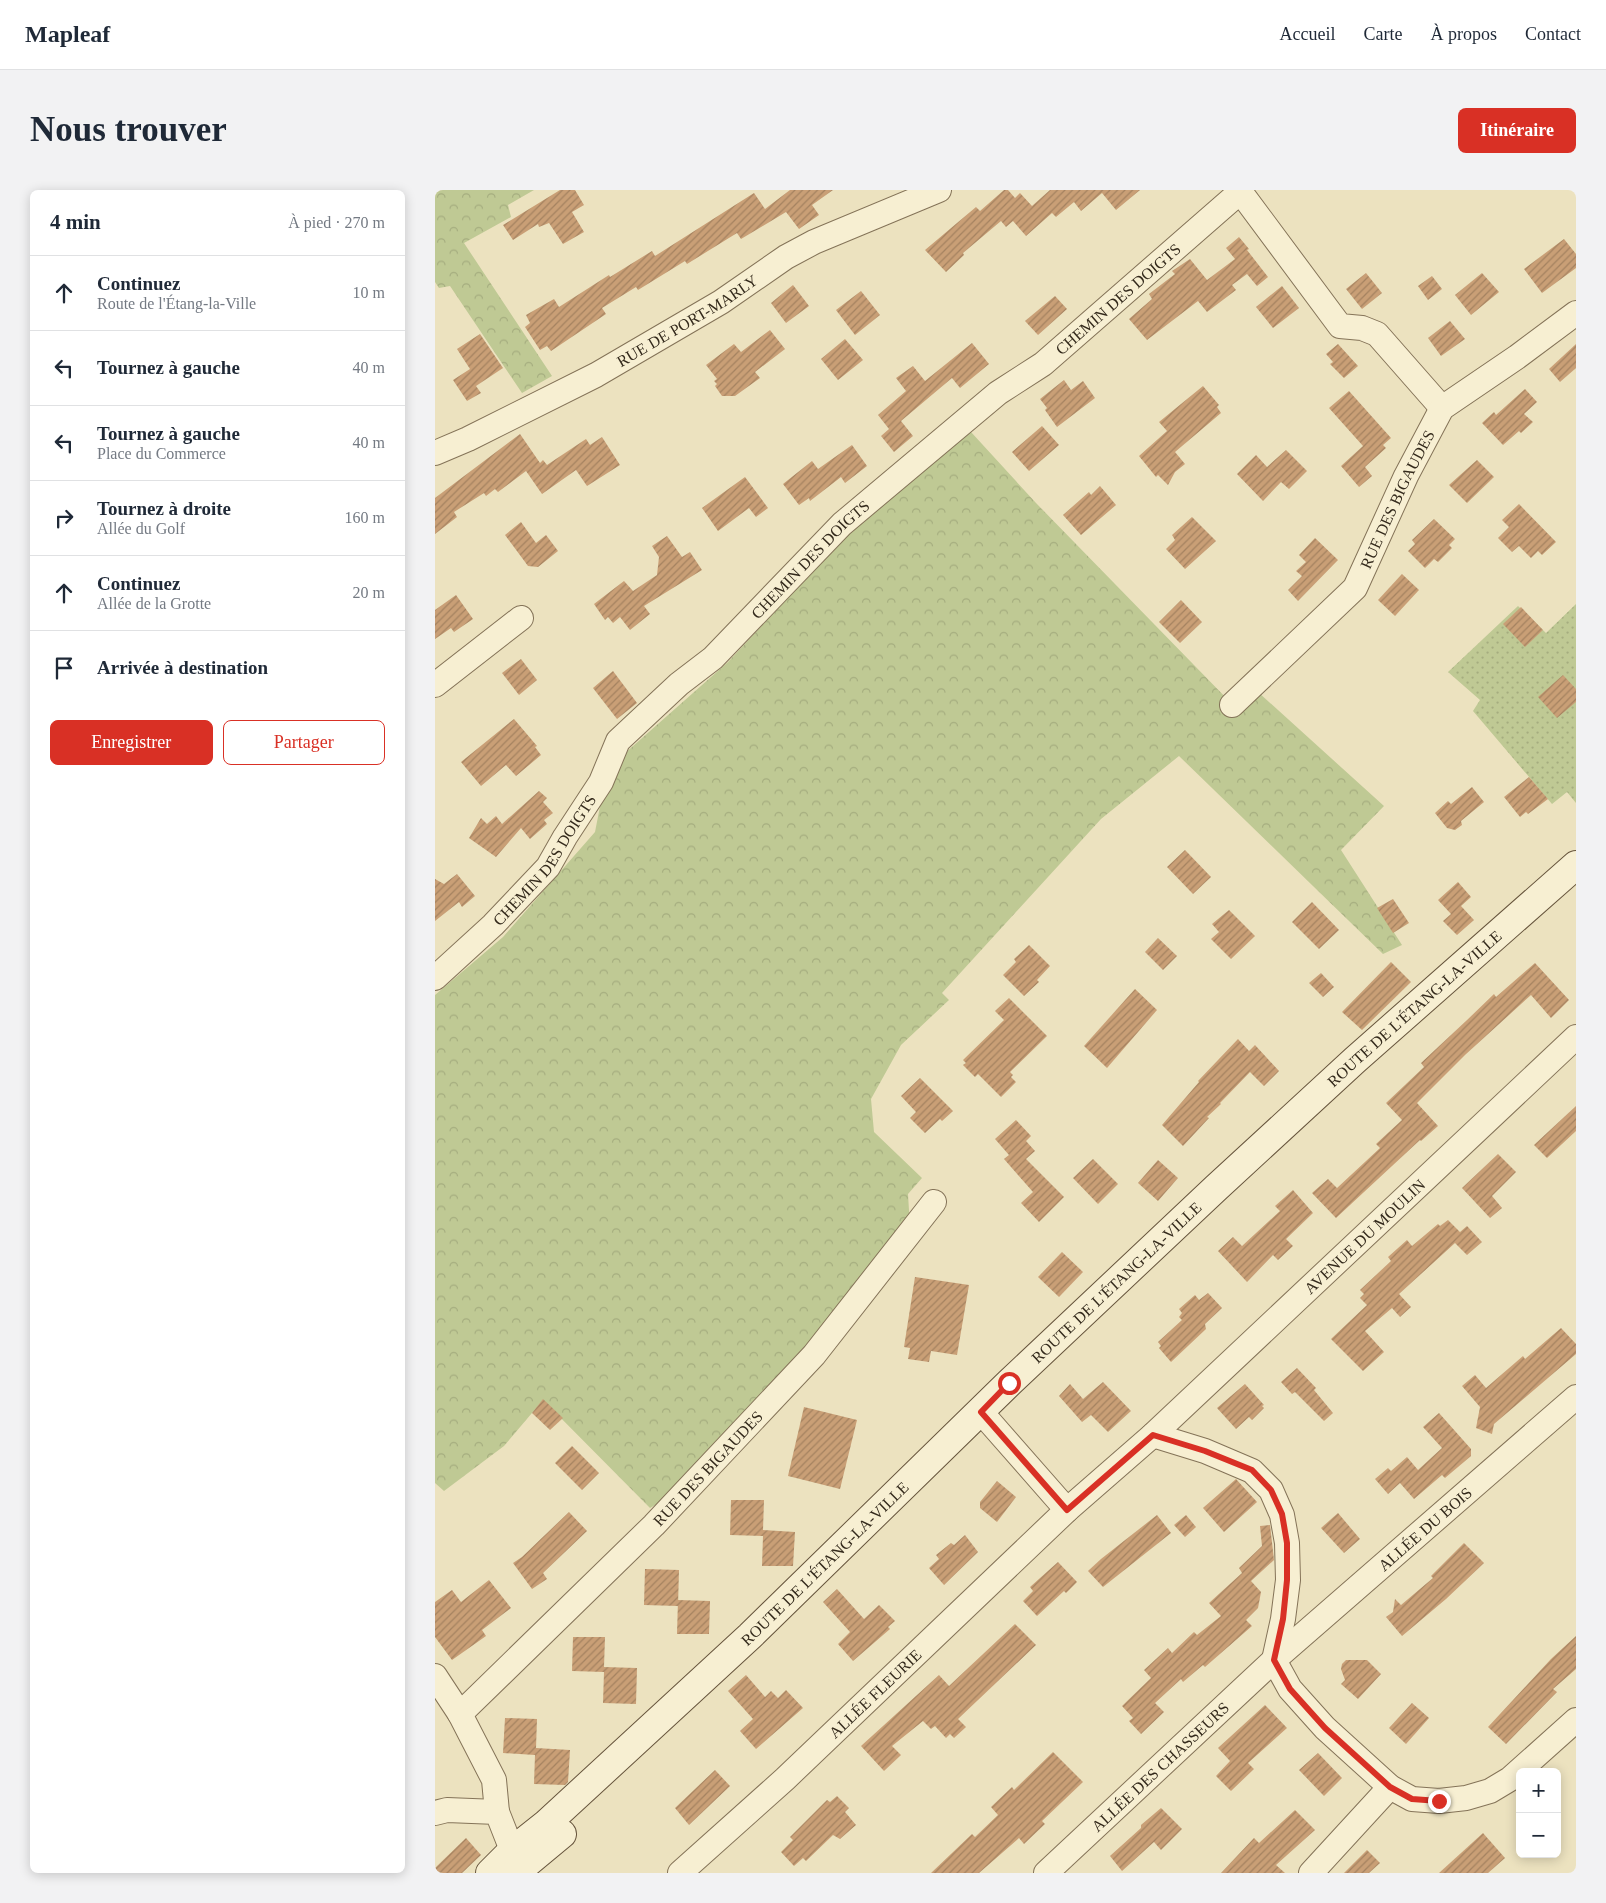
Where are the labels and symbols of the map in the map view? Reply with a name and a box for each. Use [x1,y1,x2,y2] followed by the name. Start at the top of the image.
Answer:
[1052,240,1184,358] street label: CHEMIN DES DOIGTS
[614,271,761,370] street label: RUE DE PORT-MARLY
[1357,427,1437,571] street label: RUE DES BIGAUDES
[747,496,872,622] street label: CHEMIN DES DOIGTS
[489,791,599,928] street label: CHEMIN DES DOIGTS
[1324,927,1505,1090] street label: ROUTE DE L'ÉTANG-LA-VILLE
[1301,1175,1428,1297] street label: AVENUE DU MOULIN
[1028,1198,1204,1366] street label: ROUTE DE L'ÉTANG-LA-VILLE
[998,1372,1021,1395] route start
[650,1407,766,1529] street label: RUE DES BIGAUDES
[737,1478,911,1649] street label: ROUTE DE L'ÉTANG-LA-VILLE
[1375,1483,1475,1574] street label: ALLÉE DU BOIS
[825,1646,924,1741] street label: ALLÉE FLEURIE
[1088,1698,1232,1835] street label: ALLÉE DES CHASSEURS
[1428,1790,1451,1813] route end

